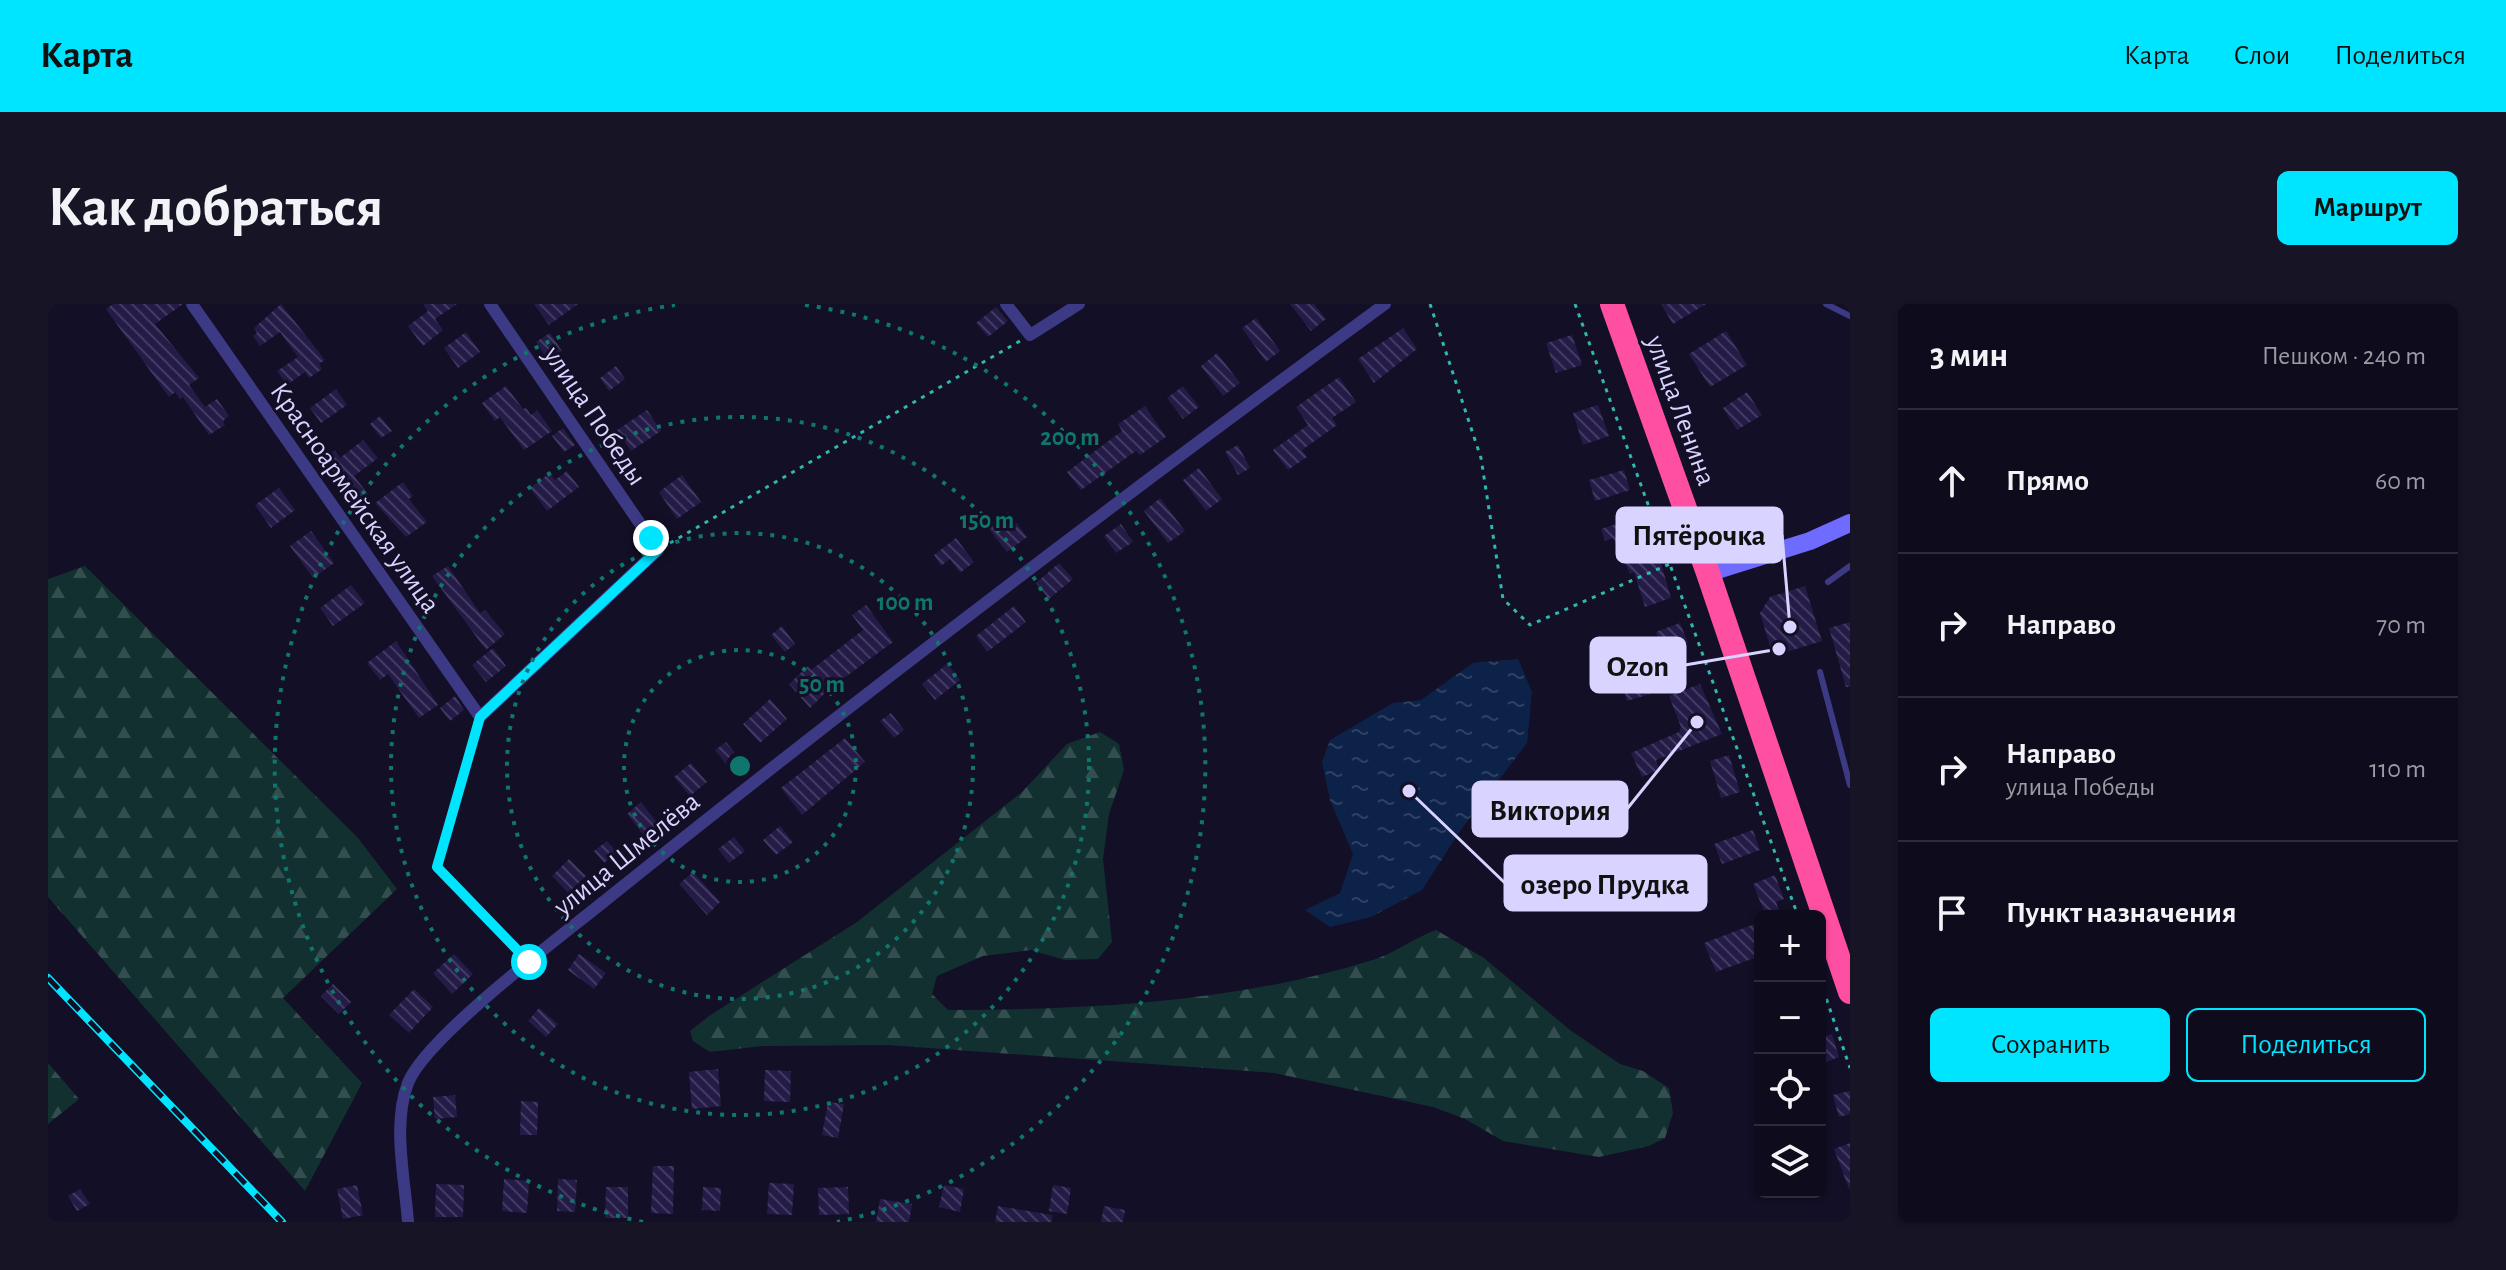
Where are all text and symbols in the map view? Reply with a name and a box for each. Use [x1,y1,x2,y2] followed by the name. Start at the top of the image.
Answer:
[40,37,133,75] text: Карта
[2124,42,2190,70] text: Карта
[2234,42,2290,70] text: Слои
[2334,42,2466,70] text: Поделиться
[2277,171,2458,245] button: Маршрут
[48,180,383,236] text: Как добраться
[1640,331,1720,490] street label: улица Ленина
[1930,339,2008,373] text: 3 мин
[537,341,651,491] street label: улица Победы
[2262,343,2426,369] text: Пешком · 240 m
[264,378,445,619] street label: Красноармейская улица
[1040,426,1100,450] text: 200 m
[1930,459,1974,503] icon: ahead
[2006,466,2089,496] text: Прямо
[2375,468,2426,494] text: 60 m
[1617,508,1782,562] callout: Пятёрочка
[960,509,1014,533] text: 150 m
[633,520,669,556] route end
[1632,521,1766,551] text: Пятёрочка
[877,591,933,615] text: 100 m
[1930,603,1974,647] icon: right
[2006,610,2116,640] text: Направо
[2376,612,2426,638] text: 70 m
[1591,638,1685,692] callout: Ozon
[1607,652,1669,682] text: Ozon
[799,673,845,697] text: 50 m
[2006,739,2116,769] text: Направо
[1930,747,1974,791] icon: right
[726,752,754,780] centre of rings
[2369,756,2426,782] text: 110 m
[2006,774,2155,800] text: улица Победы
[1473,782,1627,836] callout: Виктория
[548,787,706,922] street label: улица Шмелёва
[1489,796,1611,826] text: Виктория
[1505,856,1706,910] callout: озеро Прудка
[1521,870,1689,900] text: озеро Прудка
[1930,891,1974,935] icon: arrive
[2006,898,2237,928] text: Пункт назначения
[1754,910,1826,1198] map controls
[1754,910,1826,982] button: +
[511,944,547,980] route start
[1754,982,1826,1054] button: −
[1930,1008,2170,1082] button: Сохранить
[2186,1008,2426,1082] button: Поделиться
[1754,1054,1826,1126] button: locate
[1754,1126,1826,1198] button: layers

